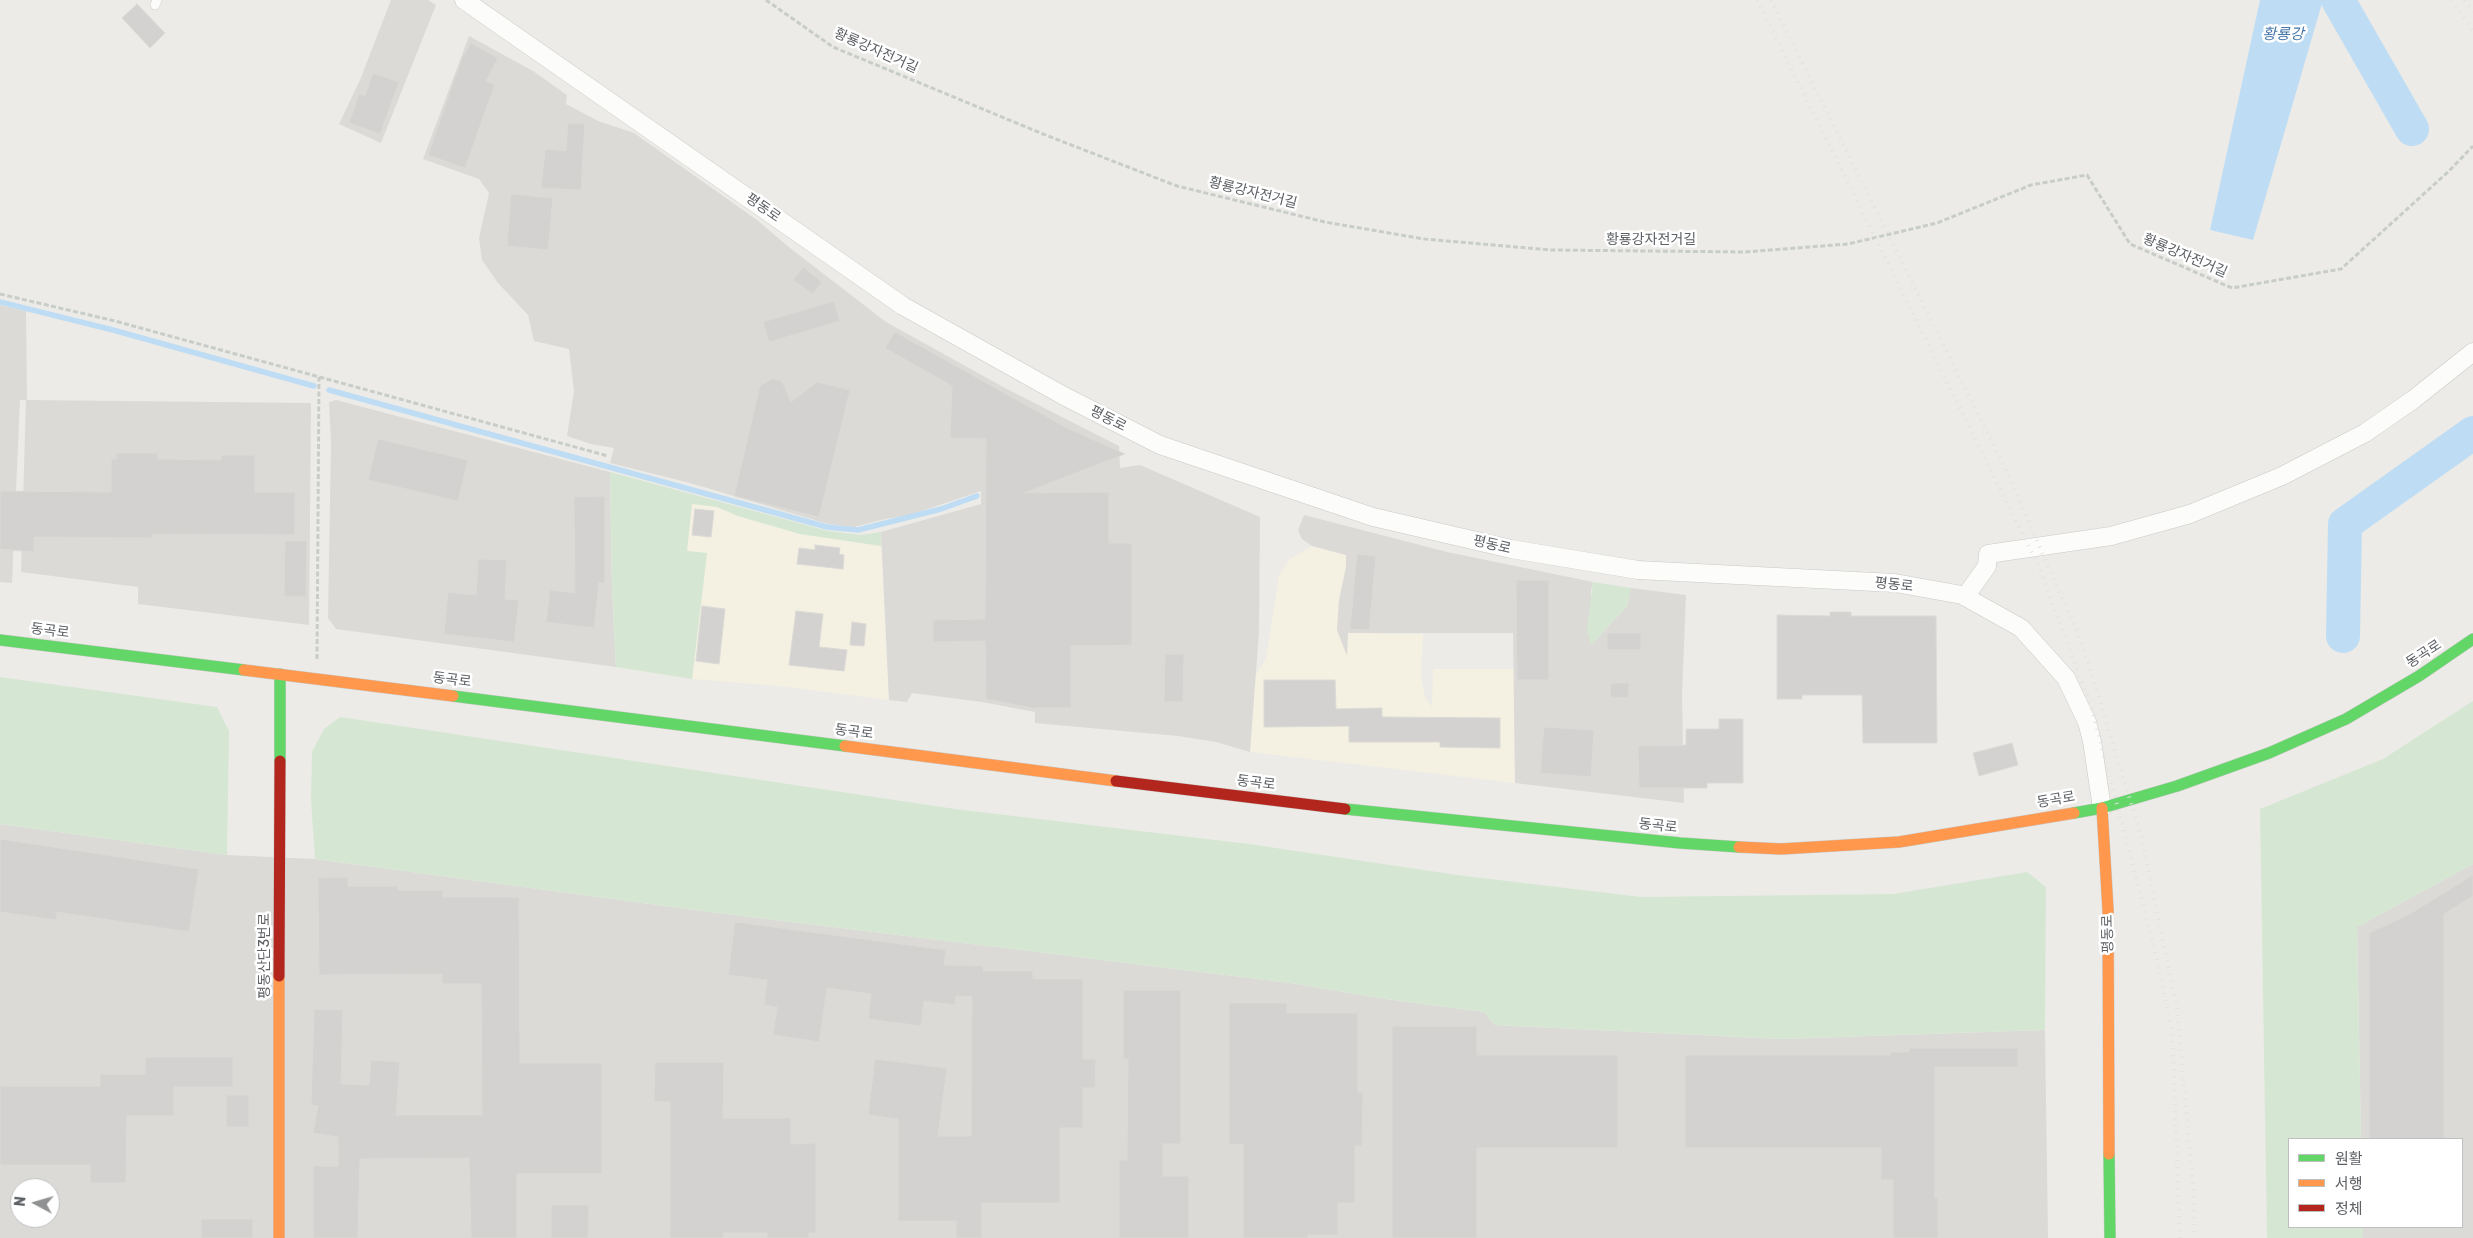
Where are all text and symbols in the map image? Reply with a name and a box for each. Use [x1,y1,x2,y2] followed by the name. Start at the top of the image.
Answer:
[831,25,921,77] street label: 황룡강자전거길
[2262,26,2304,44] water label: 황룡강
[1207,174,1299,212] street label: 황룡강자전거길
[742,190,784,226] street label: 평동로
[2140,231,2230,281] street label: 황룡강자전거길
[1606,232,1696,248] street label: 황룡강자전거길
[1087,403,1129,435] street label: 평동로
[1471,532,1513,558] street label: 평동로
[1874,575,1914,595] street label: 평동로
[30,620,70,642] street label: 동곡로
[2403,636,2445,672] street label: 동곡로
[432,669,472,691] street label: 동곡로
[834,721,874,743] street label: 동곡로
[1236,772,1276,794] street label: 동곡로
[2036,788,2076,812] street label: 동곡로
[1638,816,1678,836] street label: 동곡로
[257,913,273,999] street label: 평동산단3번로
[2099,915,2117,953] street label: 평동로
[2288,1138,2463,1228] legend
[2335,1150,2363,1168] text: 원활
[2335,1175,2363,1193] text: 서행
[10,1178,60,1228] north arrow
[12,1196,30,1207] text: N
[2335,1200,2363,1218] text: 정체

